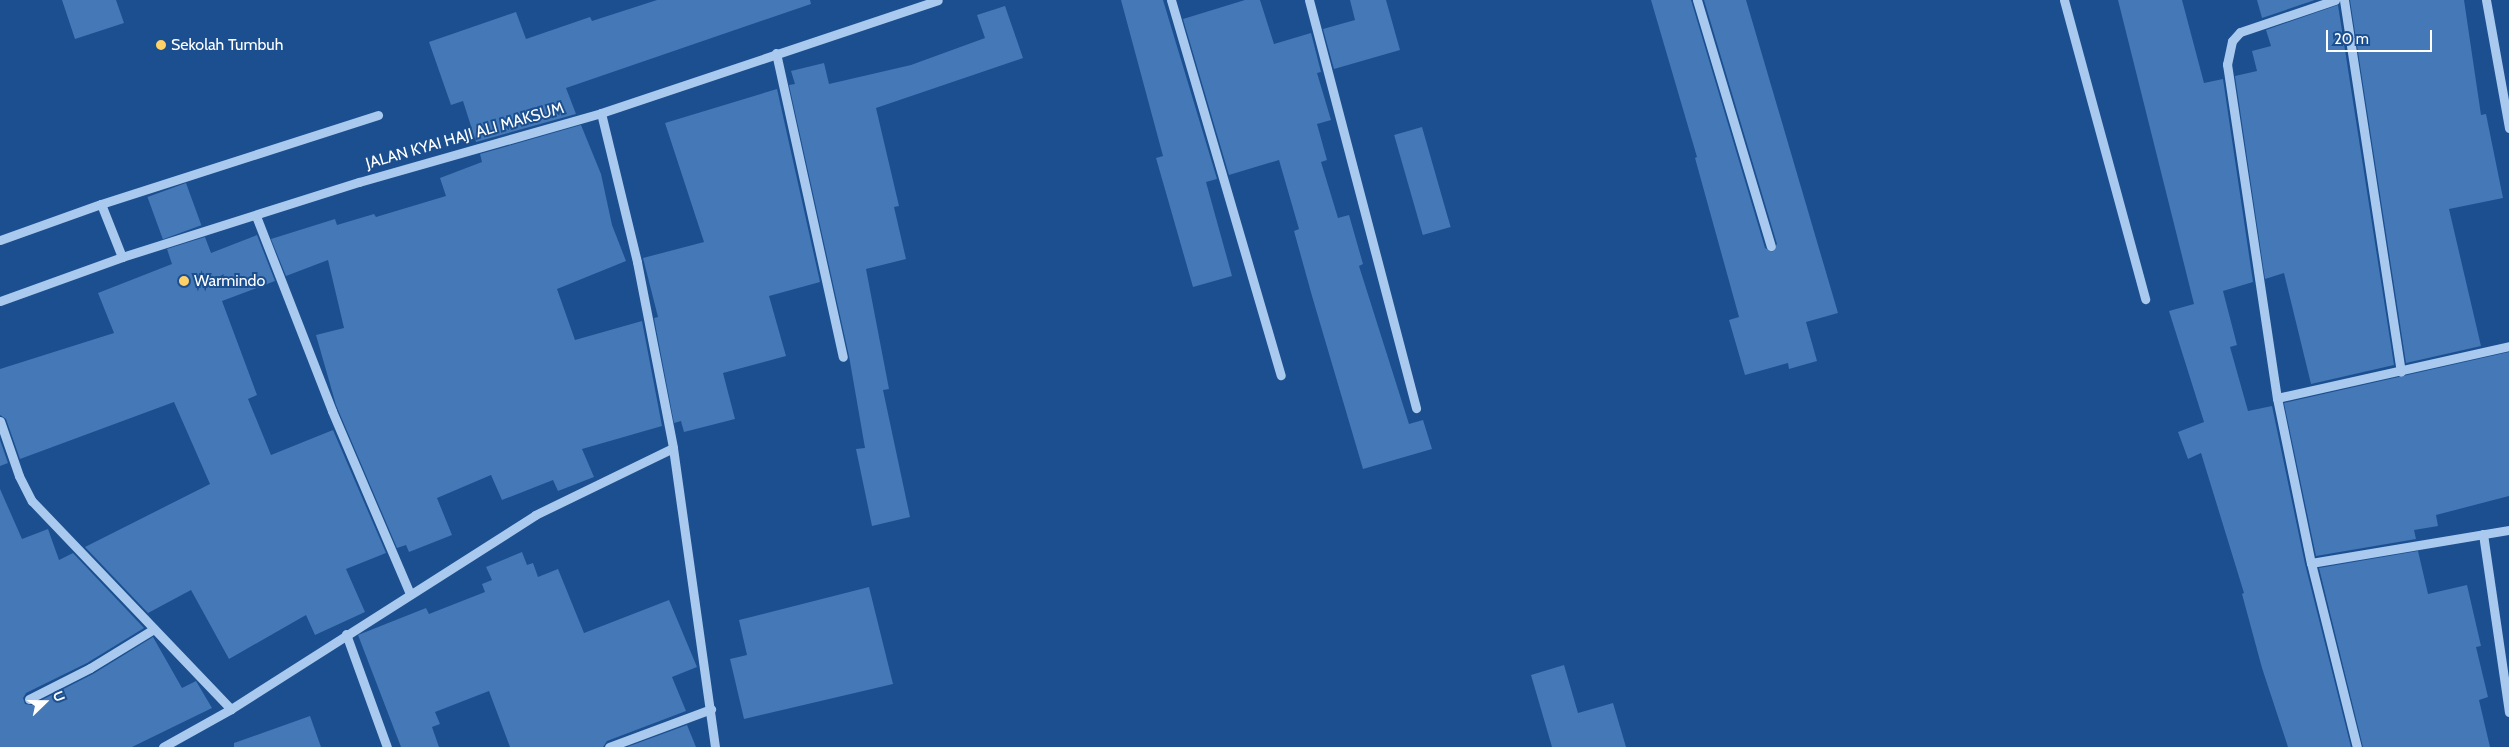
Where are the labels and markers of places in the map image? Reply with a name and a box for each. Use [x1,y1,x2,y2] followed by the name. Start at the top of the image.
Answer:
[171,35,283,55] place label: Sekolah Tumbuh
[155,39,167,51] marker: Sekolah Tumbuh
[194,271,265,291] place label: Warmindo
[178,275,190,287] marker: Warmindo

